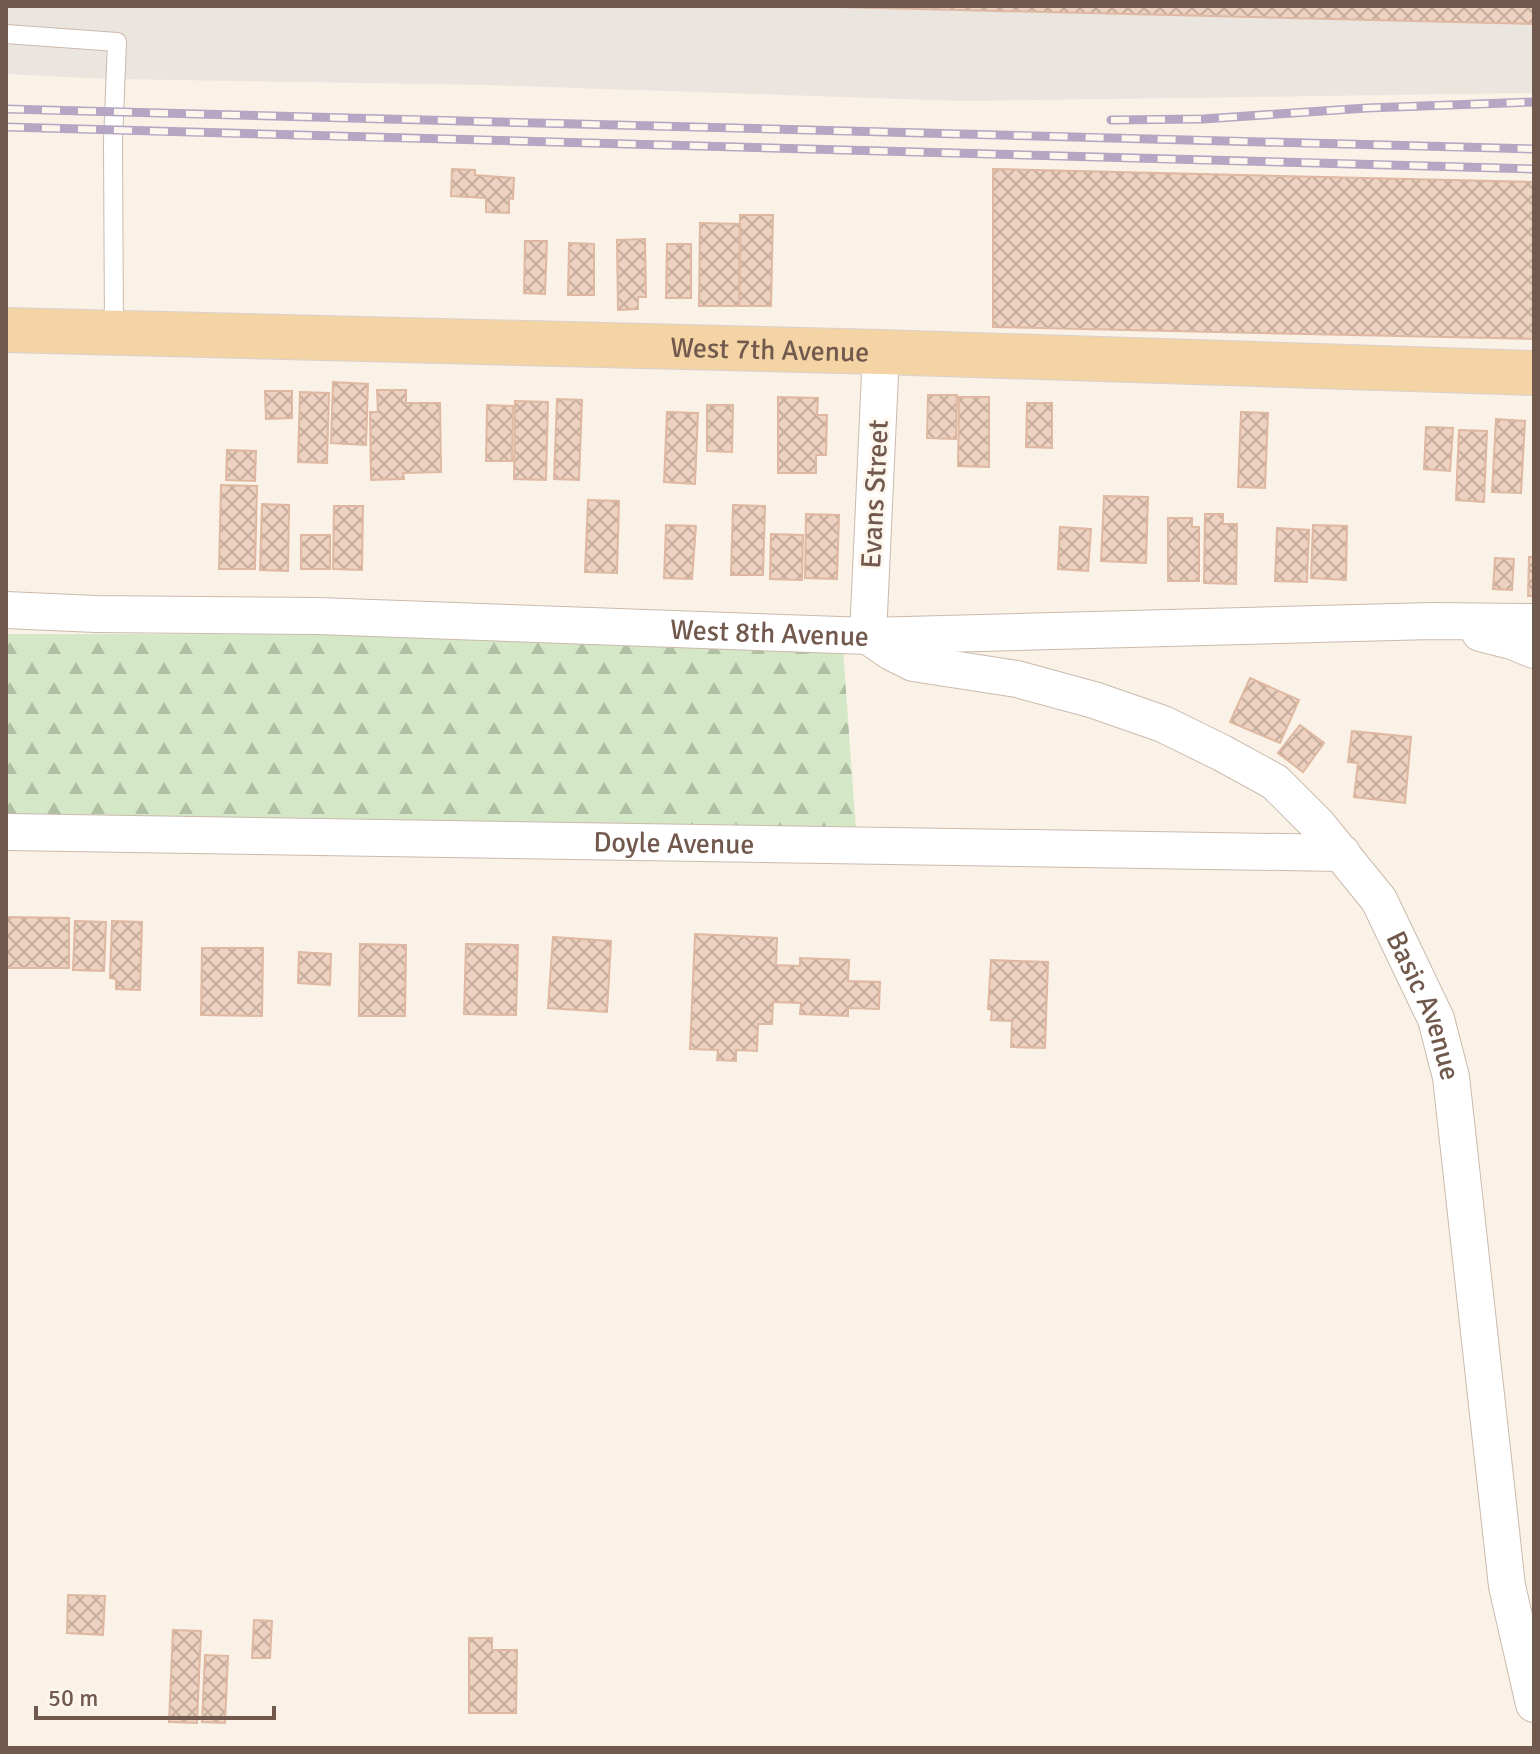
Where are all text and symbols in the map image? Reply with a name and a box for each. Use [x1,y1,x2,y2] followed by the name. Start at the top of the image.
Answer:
[670,331,870,370] street label: West 7th Avenue
[854,419,896,569] street label: Evans Street
[670,613,870,654] street label: West 8th Avenue
[593,825,755,862] street label: Doyle Avenue
[1378,926,1467,1084] street label: Basic Avenue
[36,1670,274,1720] scale bar
[48,1683,98,1713] text: 50 m

